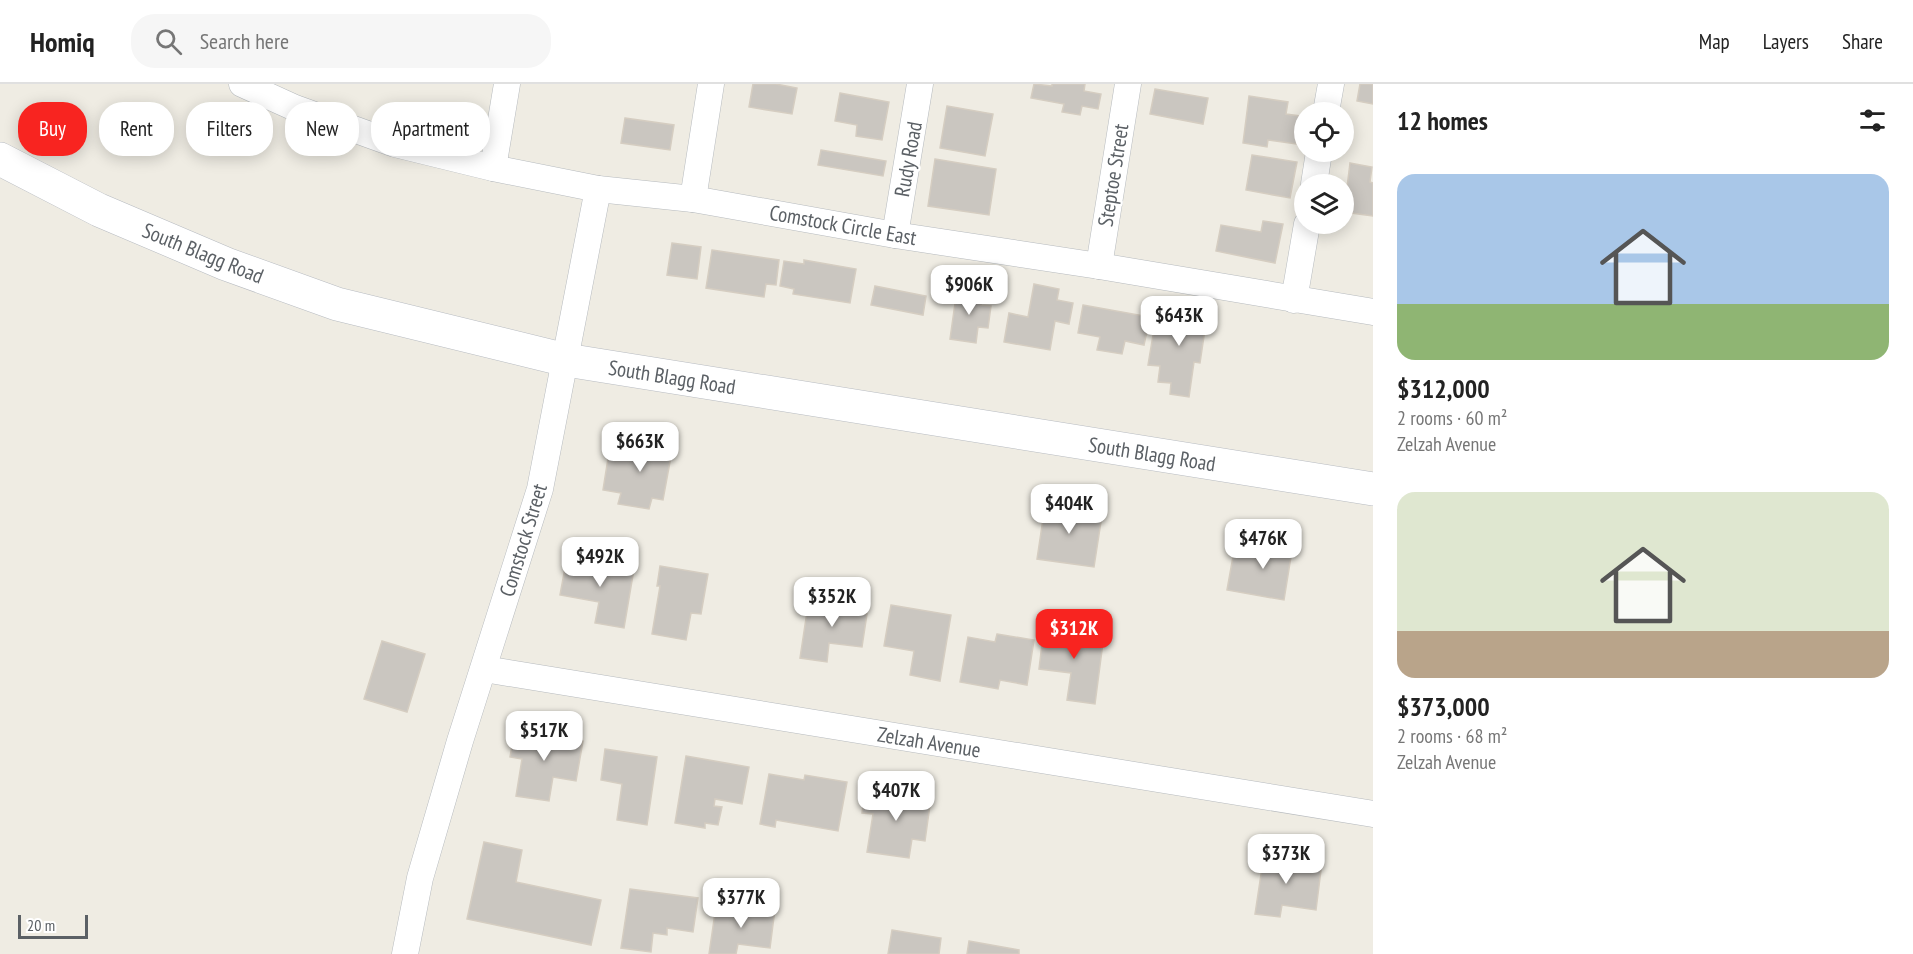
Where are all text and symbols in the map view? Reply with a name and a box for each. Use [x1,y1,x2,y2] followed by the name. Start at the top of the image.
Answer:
[131,14,551,68] search box
[30,23,95,60] text: Homiq
[152,25,185,58] icon: search
[200,27,289,55] text: Search here
[1699,28,1730,55] text: Map
[1763,28,1809,55] text: Layers
[1842,28,1883,55] text: Share
[18,102,87,156] chip: Buy
[99,102,174,156] chip: Rent
[186,102,273,156] chip: Filters
[285,102,359,156] chip: New
[371,102,490,156] chip: Apartment
[1294,102,1354,234] map controls
[1294,102,1354,162] button: locate
[1397,104,1488,137] text: 12 homes
[1856,104,1889,137] icon: filters
[888,119,928,199] street label: Rudy Road
[1092,121,1134,228] street label: Steptoe Street
[1294,174,1354,234] button: layers
[767,199,919,251] street label: Comstock Circle East
[1589,213,1697,321] icon: home
[138,216,268,290] street label: South Blagg Road
[927,265,1011,316] pin: $906K
[945,271,993,297] text: $906K
[1137,296,1221,347] pin: $643K
[1155,302,1203,328] text: $643K
[607,354,737,400] street label: South Blagg Road
[1397,372,1490,405] text: $312,000
[1397,405,1507,431] text: 2 rooms · 60 m²
[598,422,682,473] pin: $663K
[616,428,664,454] text: $663K
[1087,431,1217,477] street label: South Blagg Road
[1397,431,1496,457] text: Zelzah Avenue
[493,480,553,600] street label: Comstock Street
[1027,484,1111,535] pin: $404K
[1045,490,1093,516] text: $404K
[1221,519,1305,570] pin: $476K
[1239,525,1287,551] text: $476K
[1589,531,1697,639] icon: home
[558,537,642,588] pin: $492K
[576,543,624,569] text: $492K
[790,577,874,628] pin: $352K
[808,583,856,609] text: $352K
[1032,609,1116,660] pin: $312K
[1050,615,1098,641] text: $312K
[1397,690,1490,723] text: $373,000
[502,711,586,762] pin: $517K
[520,717,568,743] text: $517K
[875,721,983,763] street label: Zelzah Avenue
[1397,723,1507,749] text: 2 rooms · 68 m²
[1397,749,1496,775] text: Zelzah Avenue
[854,771,938,822] pin: $407K
[872,777,920,803] text: $407K
[1244,834,1328,885] pin: $373K
[1262,840,1310,866] text: $373K
[699,878,783,929] pin: $377K
[717,884,765,910] text: $377K
[18,912,88,940] scale bar
[27,915,55,935] text: 20 m

